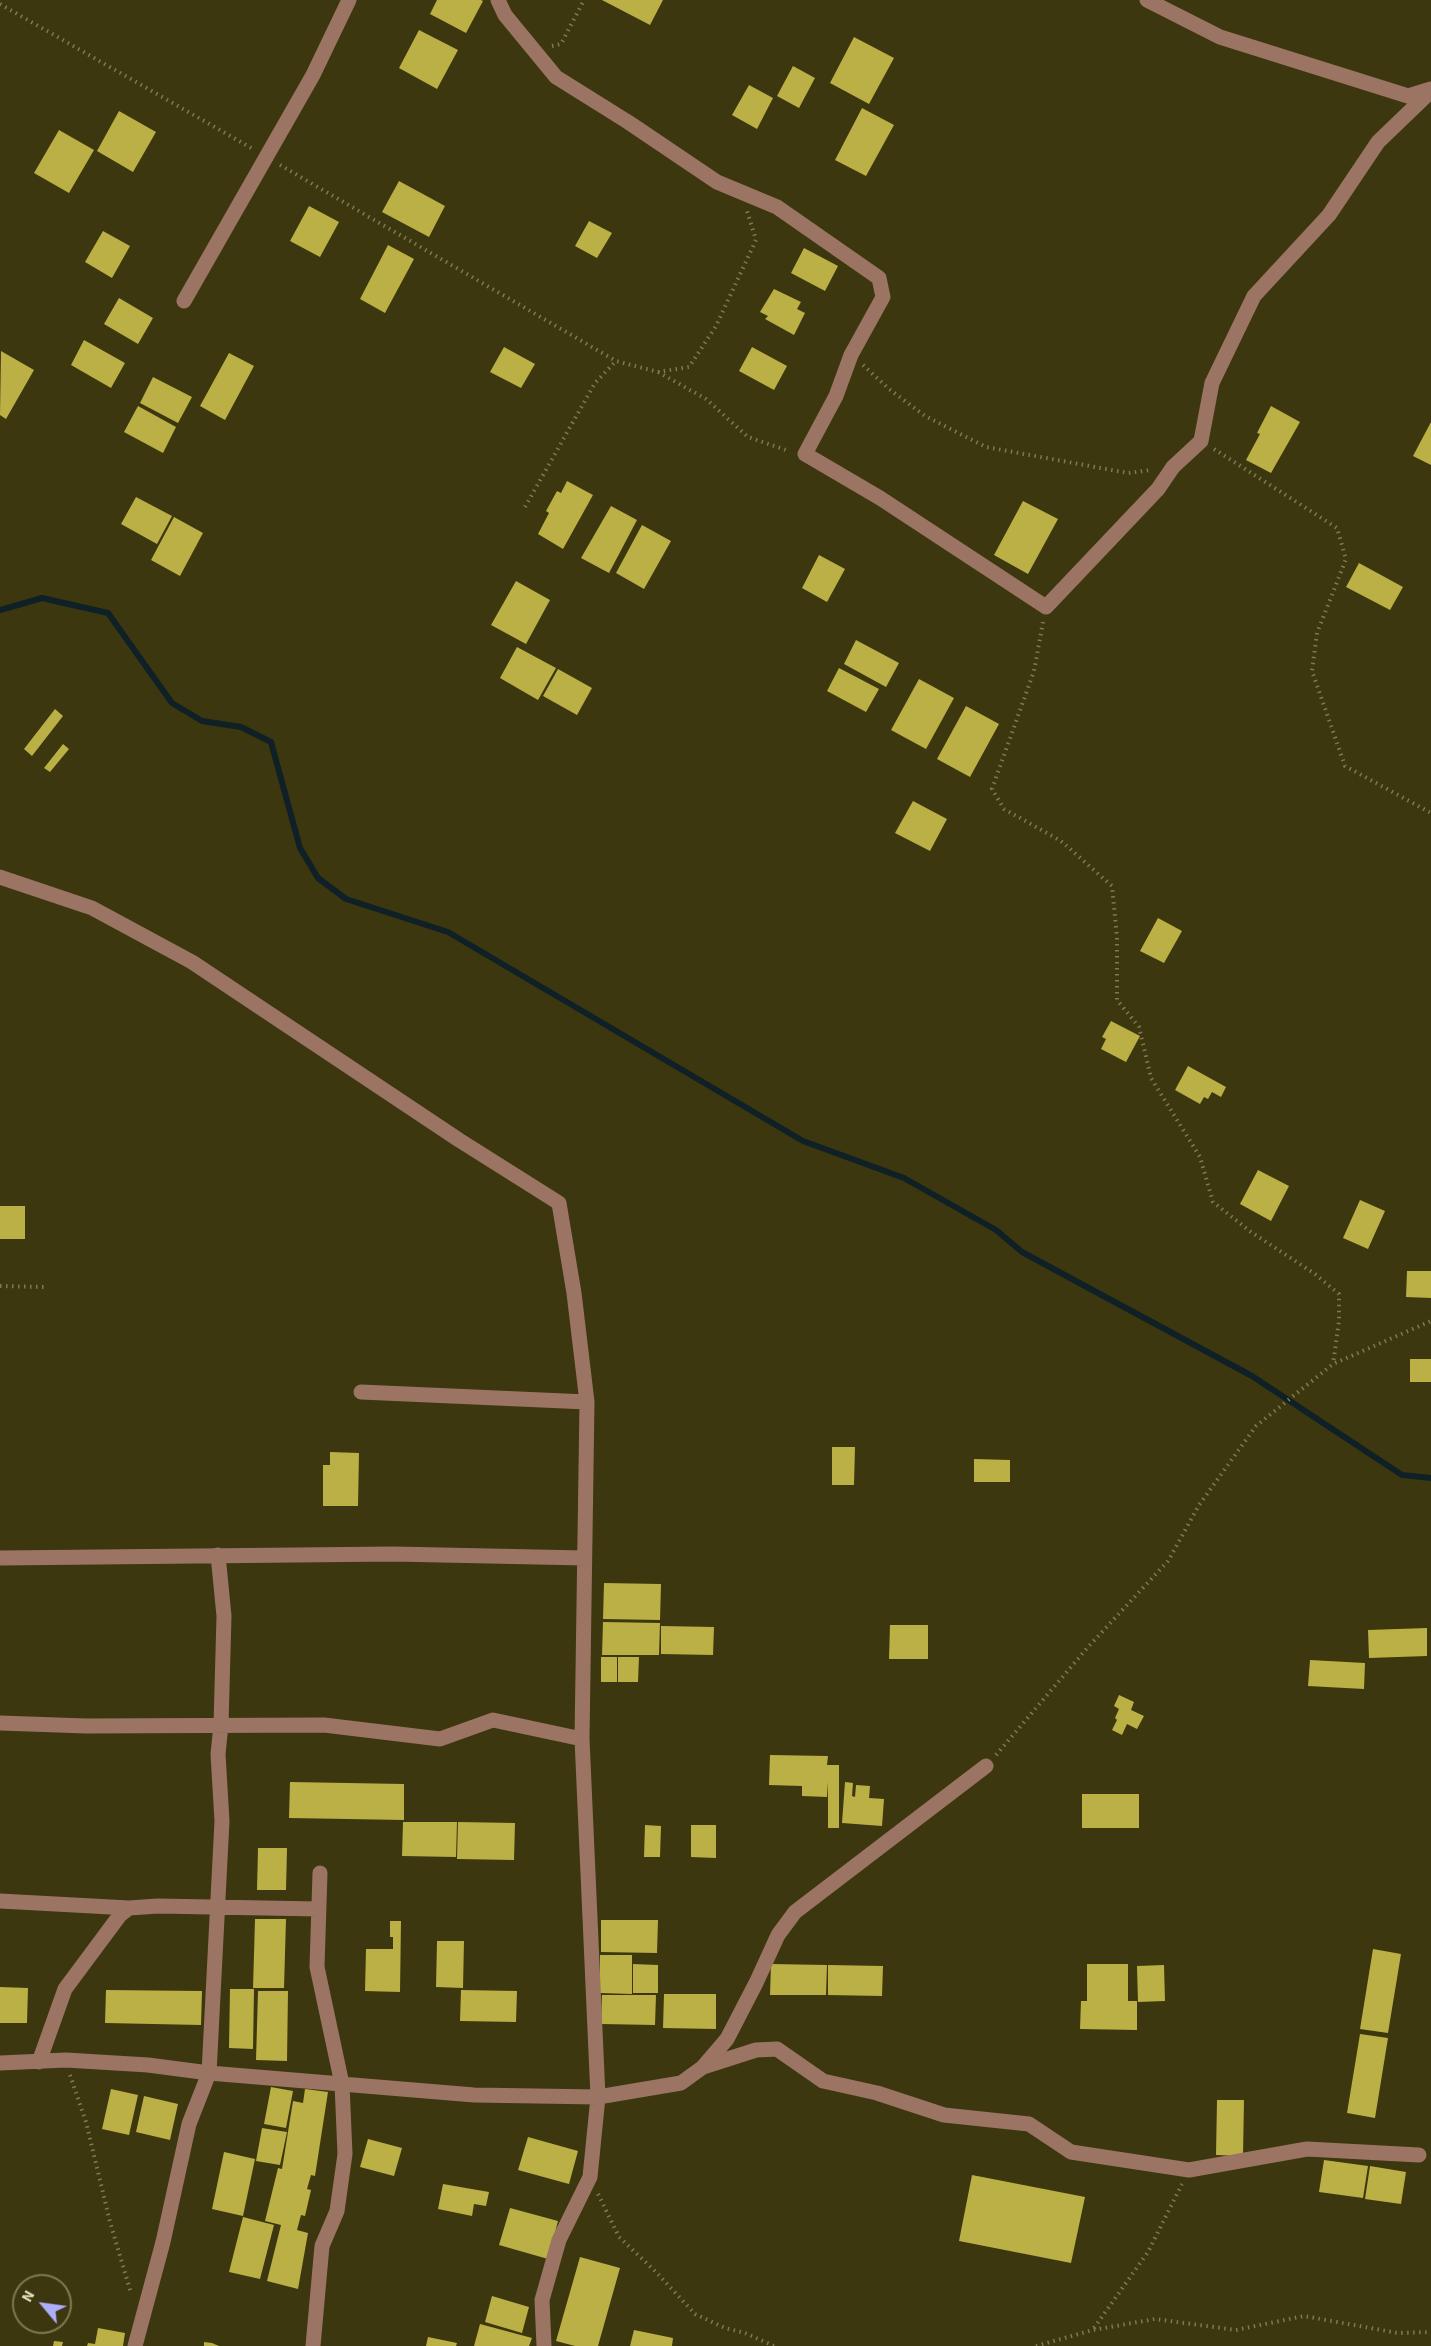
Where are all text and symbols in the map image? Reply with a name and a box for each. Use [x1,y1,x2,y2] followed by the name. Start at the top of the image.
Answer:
[12,2274,72,2334] north arrow
[16,2286,40,2306] text: N

